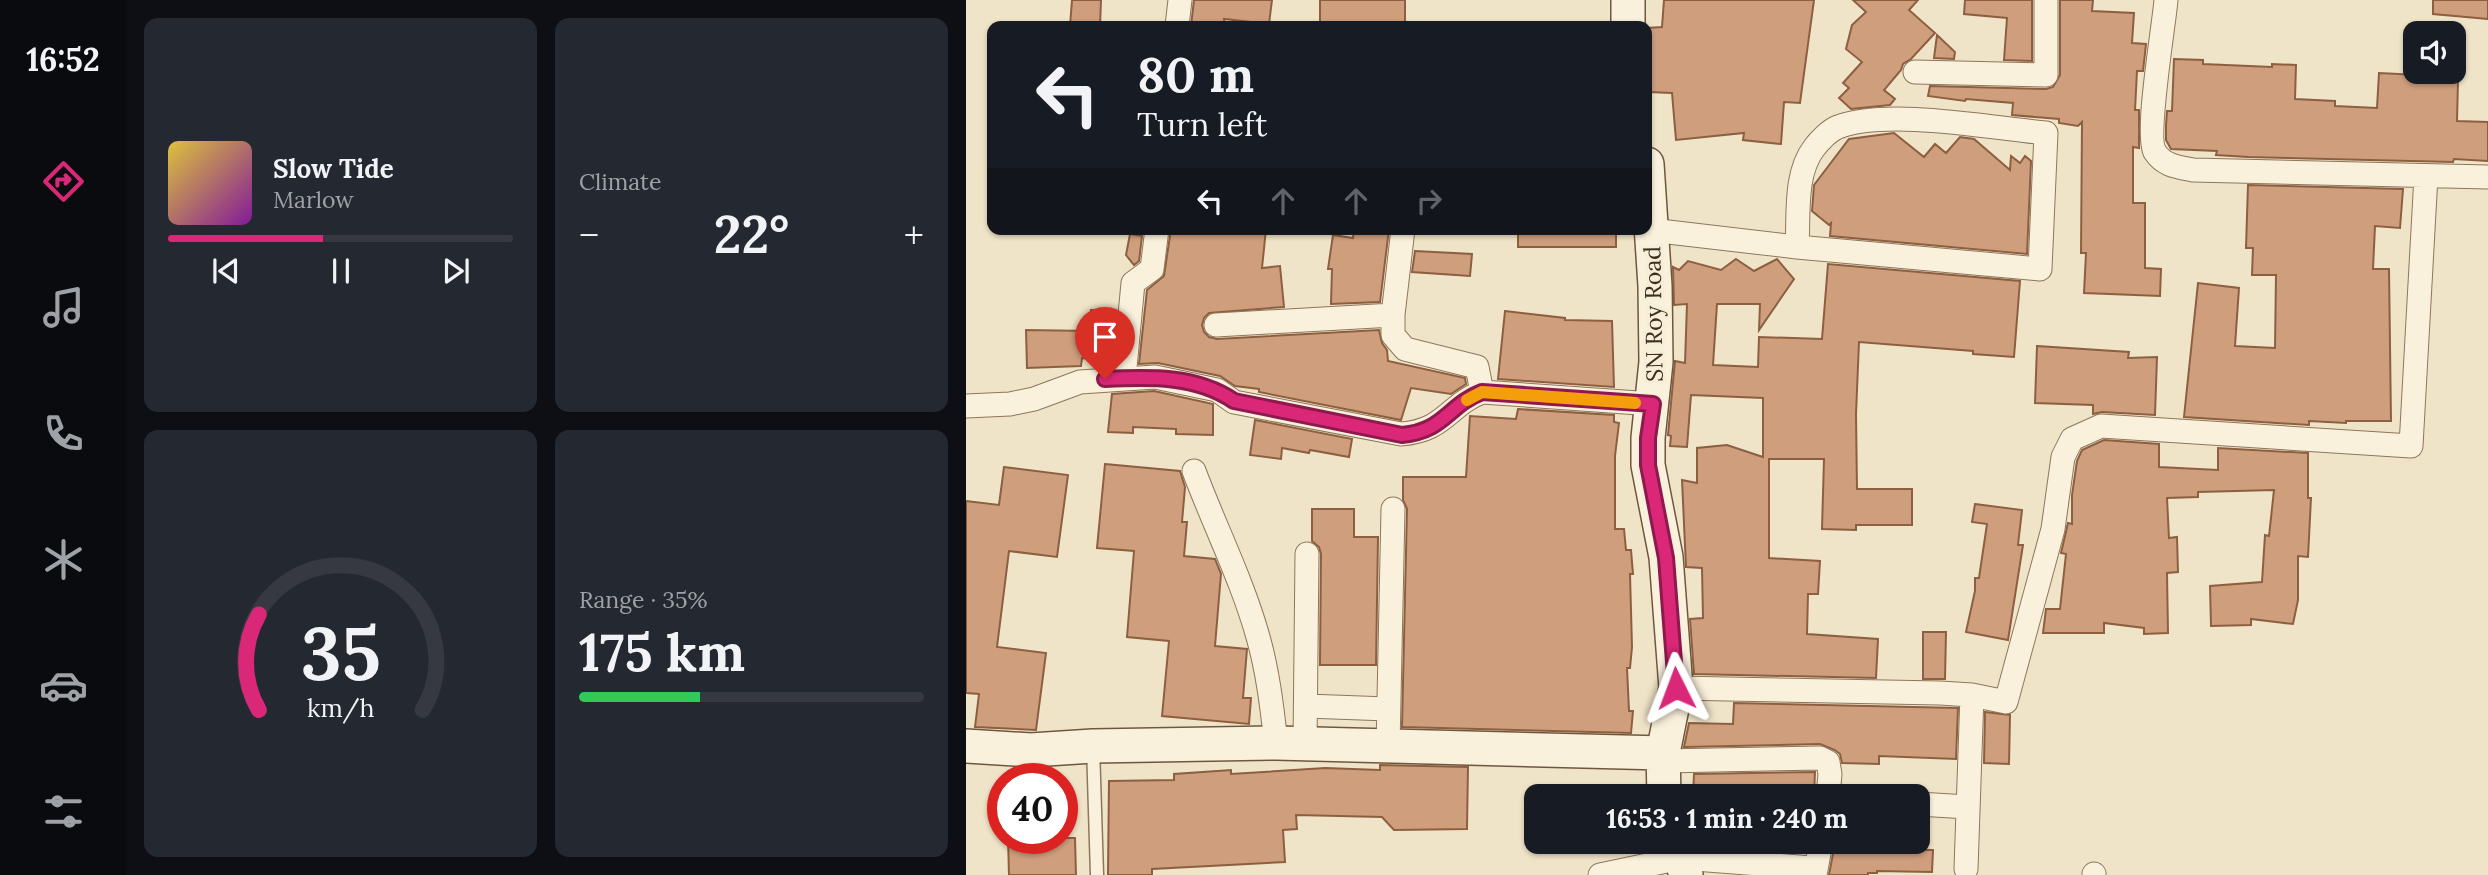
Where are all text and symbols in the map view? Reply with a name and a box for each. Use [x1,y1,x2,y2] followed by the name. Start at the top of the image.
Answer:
[2403,21,2466,84] map controls
[2403,21,2466,84] button: sound
[26,39,100,80] text: 16:52
[1137,43,1254,105] text: 80 m
[1022,49,1113,140] icon: left
[1137,104,1267,145] text: Turn left
[273,152,394,185] text: Slow Tide
[39,157,88,206] icon: directions
[579,167,661,196] text: Climate
[1191,182,1229,220] icon: left
[1264,182,1302,220] icon: ahead
[1337,182,1375,220] icon: ahead
[1410,182,1448,220] icon: right
[273,185,354,214] text: Marlow
[714,201,789,267] text: 22°
[579,211,599,259] text: −
[904,211,924,259] text: +
[1637,246,1669,382] street label: SN Roy Road
[207,252,245,290] icon: previous
[322,252,360,290] icon: pause
[437,252,475,290] icon: next
[39,283,88,332] icon: music
[1075,307,1135,379] pin
[1086,318,1124,356] icon: arrive
[39,409,88,458] icon: phone
[39,535,88,584] icon: climate
[579,585,708,614] text: Range · 35%
[300,607,381,700] text: 35
[579,619,745,685] text: 175 km
[1639,651,1713,725] position arrow
[39,661,88,710] icon: car
[307,691,374,723] text: km/h
[987,763,1078,854] speed limit sign: 40
[39,787,88,836] icon: filters
[1606,802,1848,835] text: 16:53 · 1 min · 240 m

